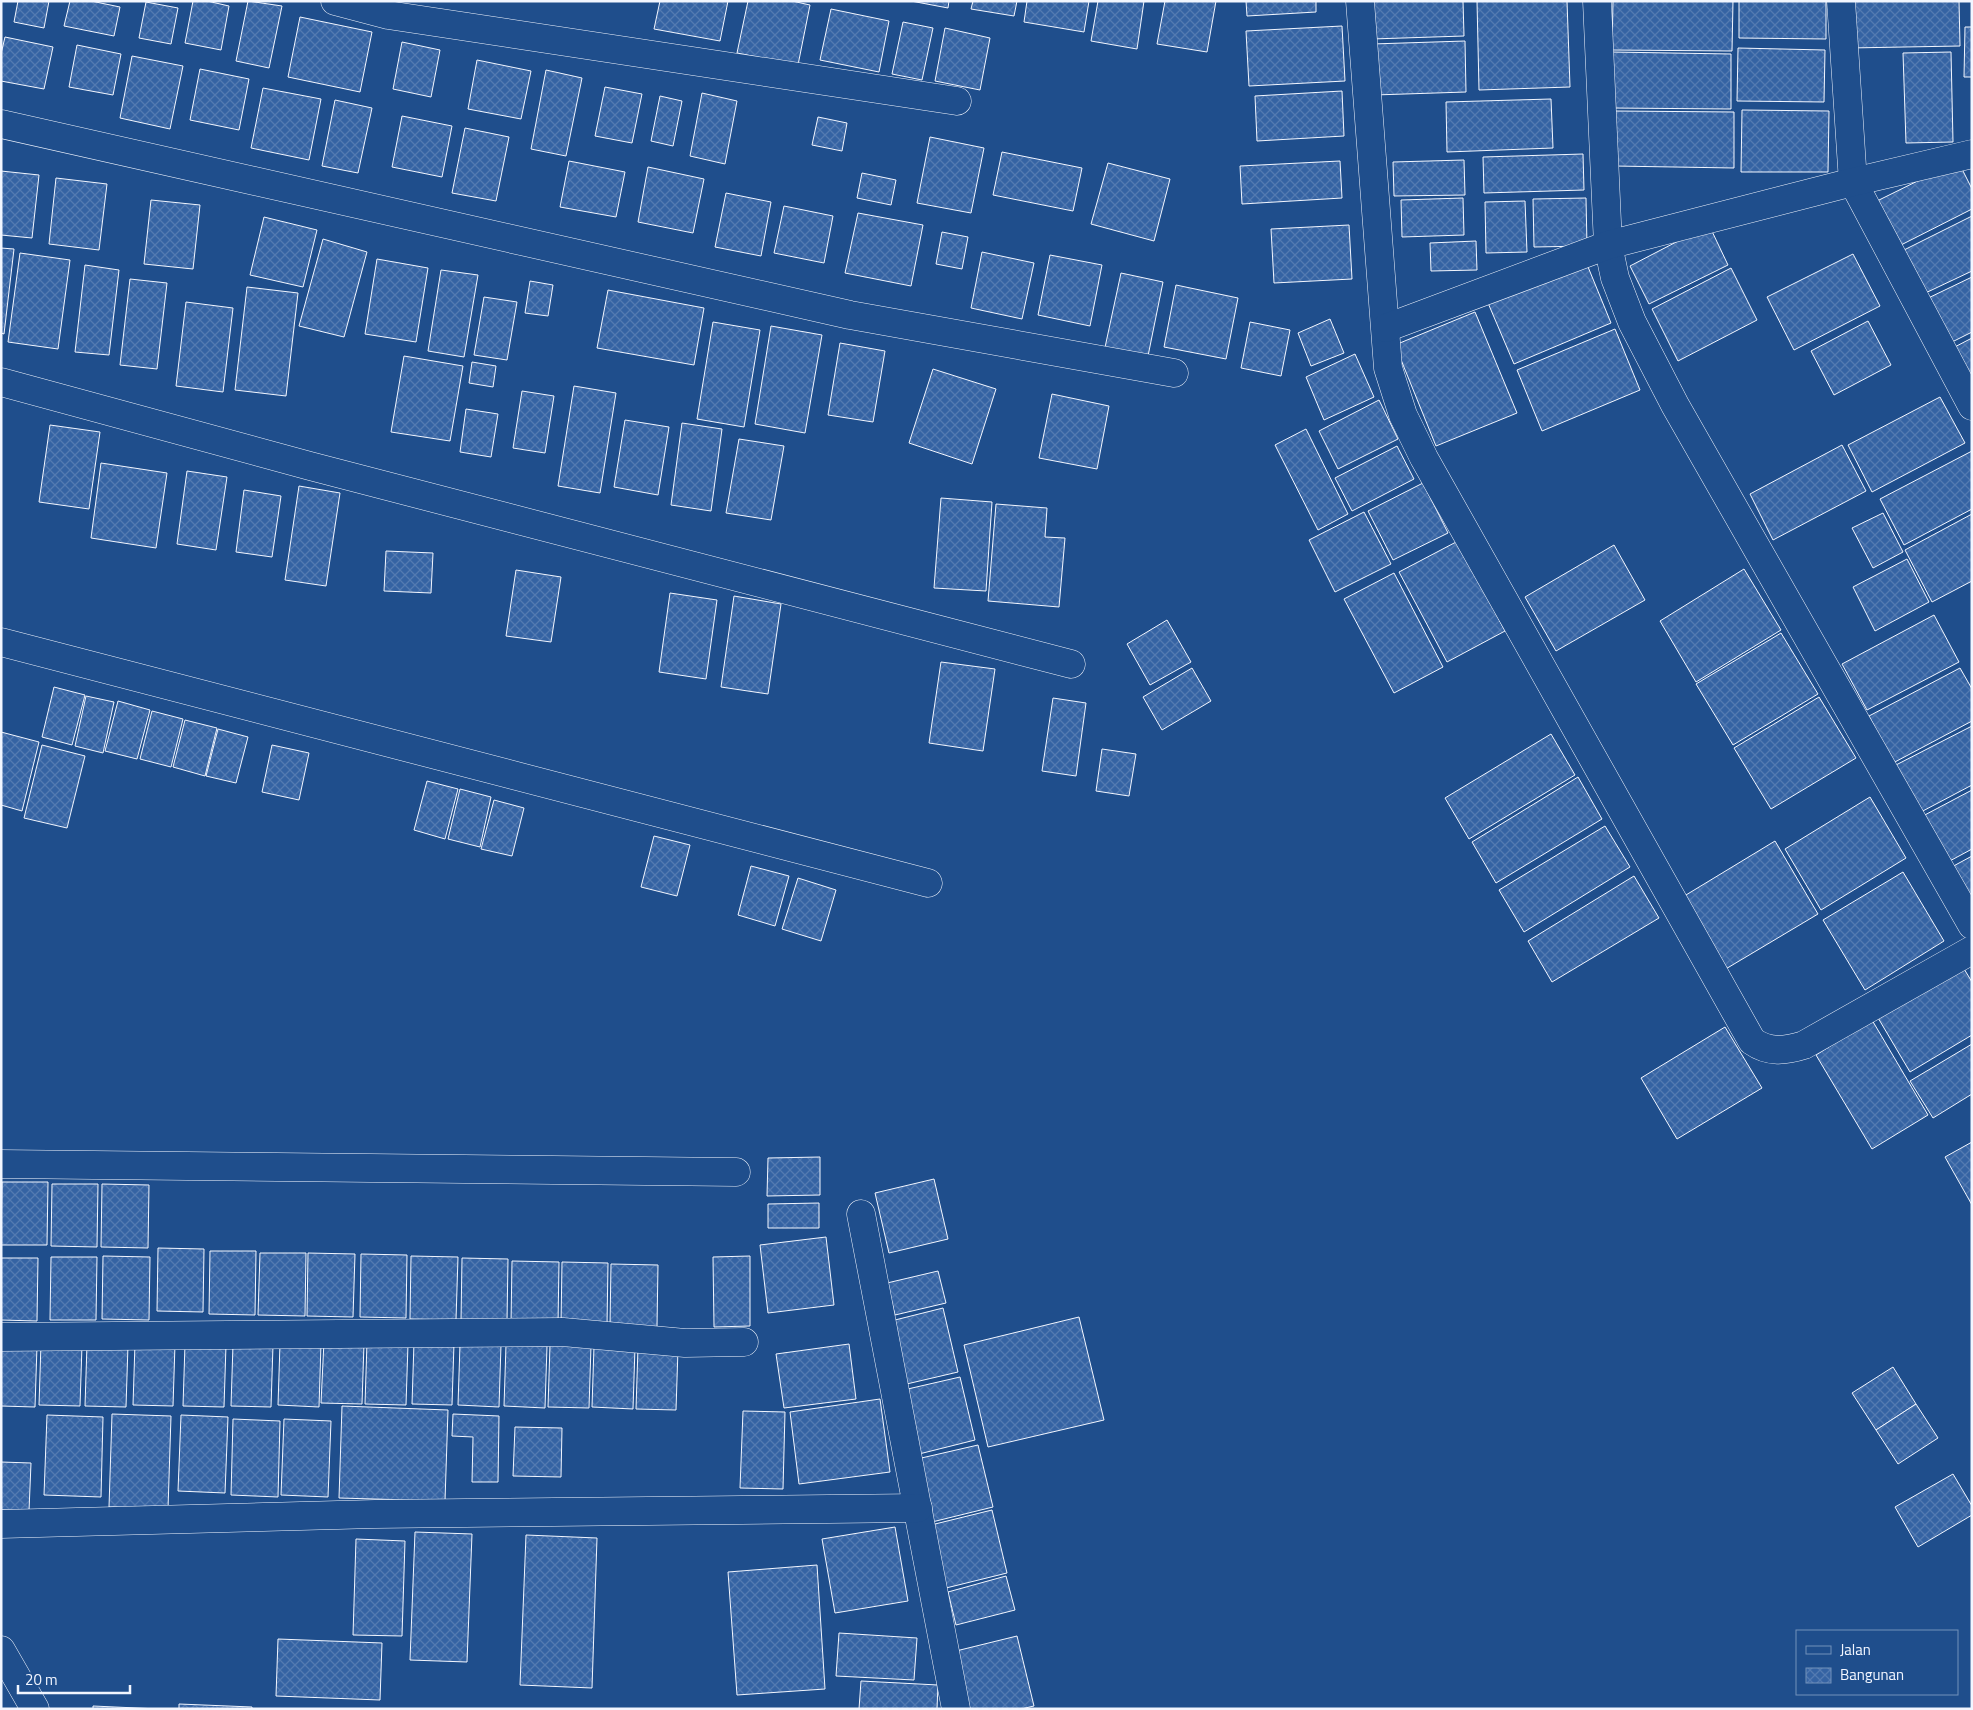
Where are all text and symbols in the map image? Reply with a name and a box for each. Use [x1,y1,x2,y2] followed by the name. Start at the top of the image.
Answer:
[1796,1630,1958,1695] legend
[1840,1638,1871,1661] text: Jalan
[18,1662,130,1694] scale bar
[1840,1663,1904,1686] text: Bangunan
[25,1668,58,1691] text: 20 m

